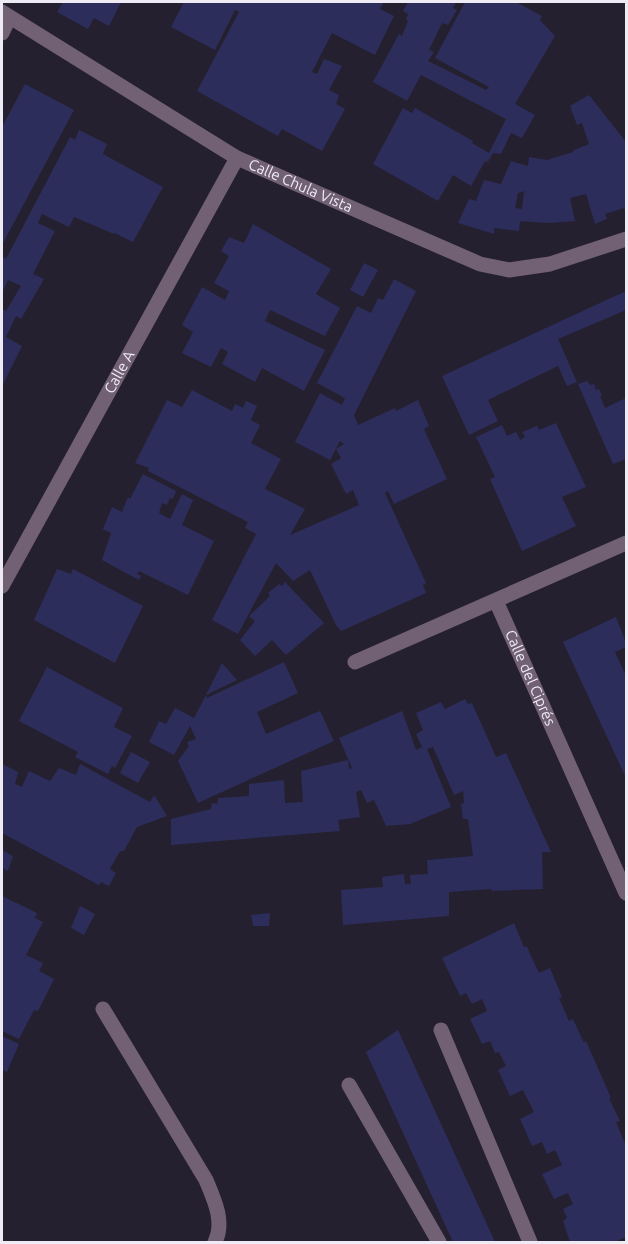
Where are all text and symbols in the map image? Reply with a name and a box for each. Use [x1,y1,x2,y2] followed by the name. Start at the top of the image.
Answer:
[246,155,355,215] street label: Calle Chula Vista
[100,347,138,396] street label: Calle A
[502,627,559,728] street label: Calle del Ciprés

